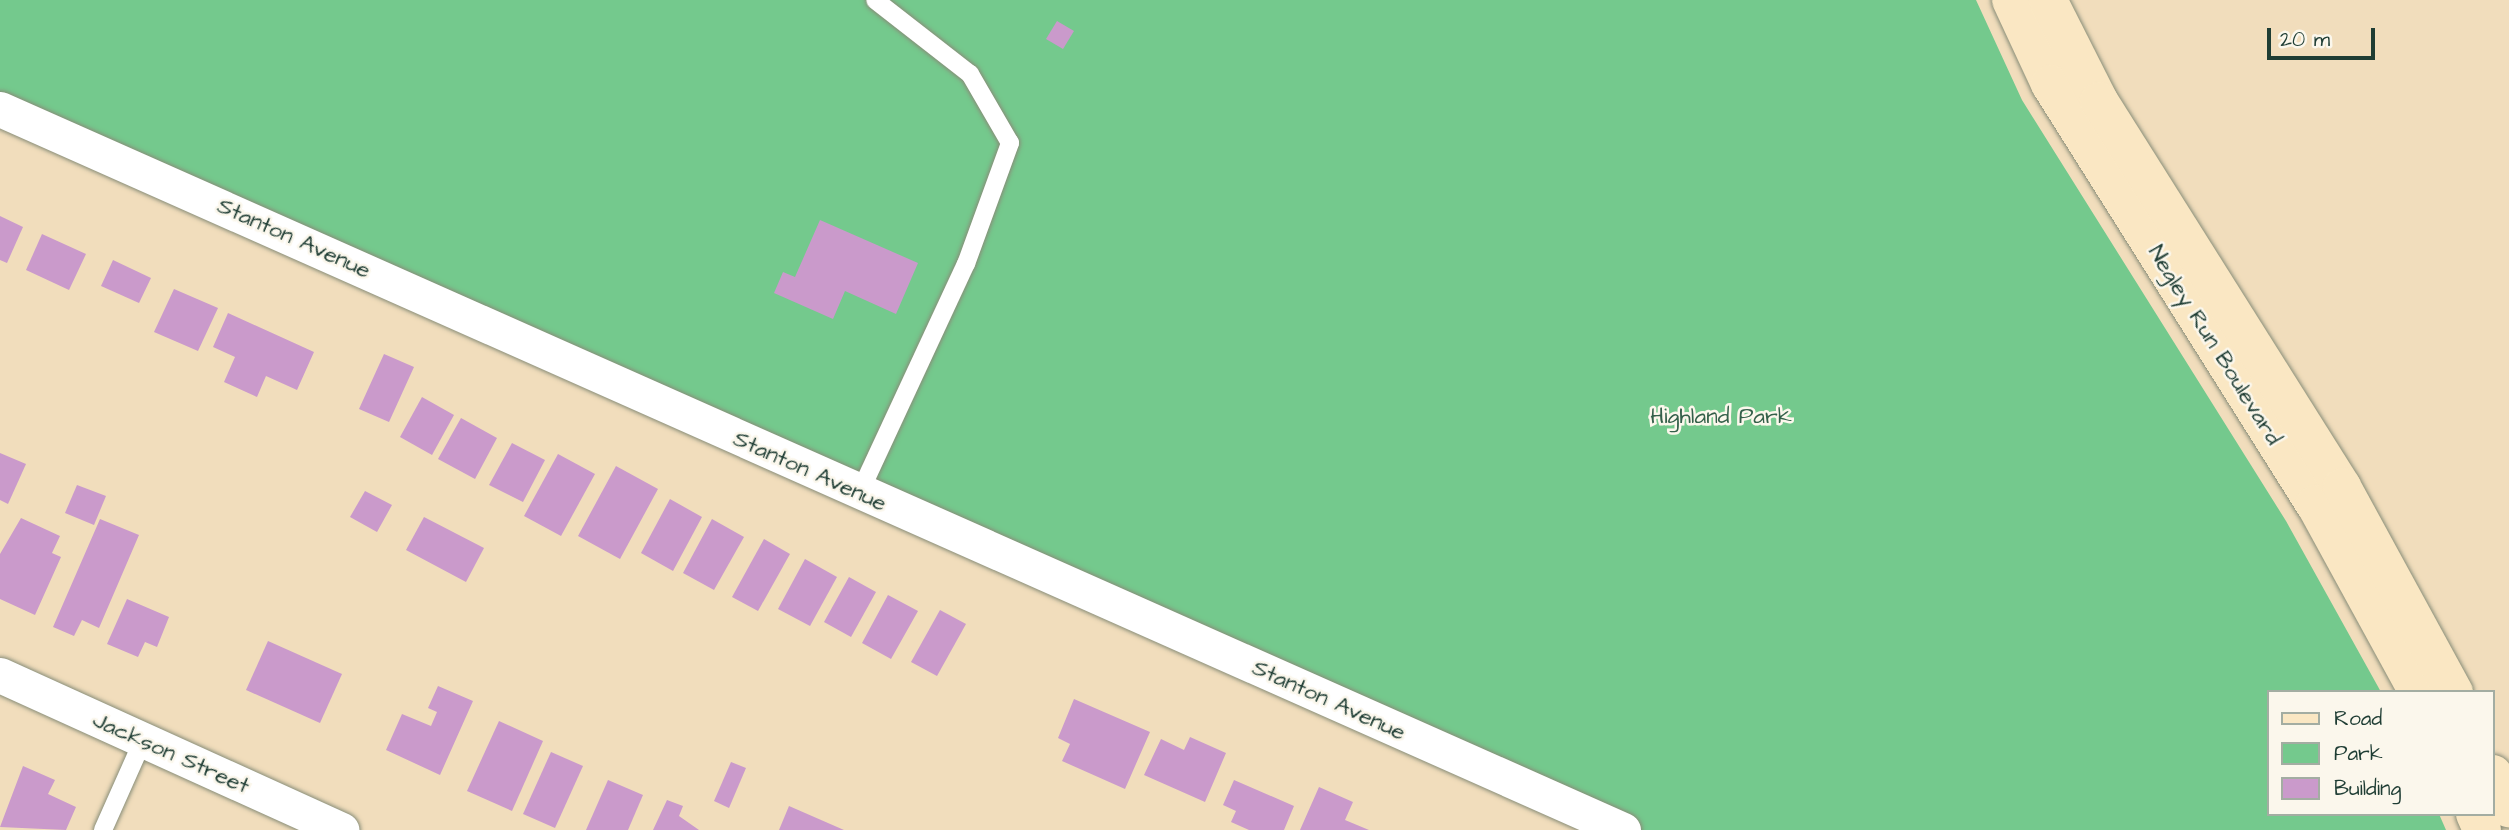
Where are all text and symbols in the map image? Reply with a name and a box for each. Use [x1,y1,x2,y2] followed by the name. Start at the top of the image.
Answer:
[2271,14,2380,58] scale bar
[2280,25,2330,54] text: 20 m
[213,192,375,284] street label: Stanton Avenue
[2142,240,2288,450] street label: Negley Run Boulevard
[1650,402,1792,430] park label: Highland Park
[729,425,891,517] street label: Stanton Avenue
[1248,654,1410,746] street label: Stanton Avenue
[2268,690,2495,816] legend
[2334,704,2382,733] text: Road
[88,706,254,800] street label: Jackson Street
[2334,739,2383,768] text: Park
[2334,774,2401,803] text: Building

